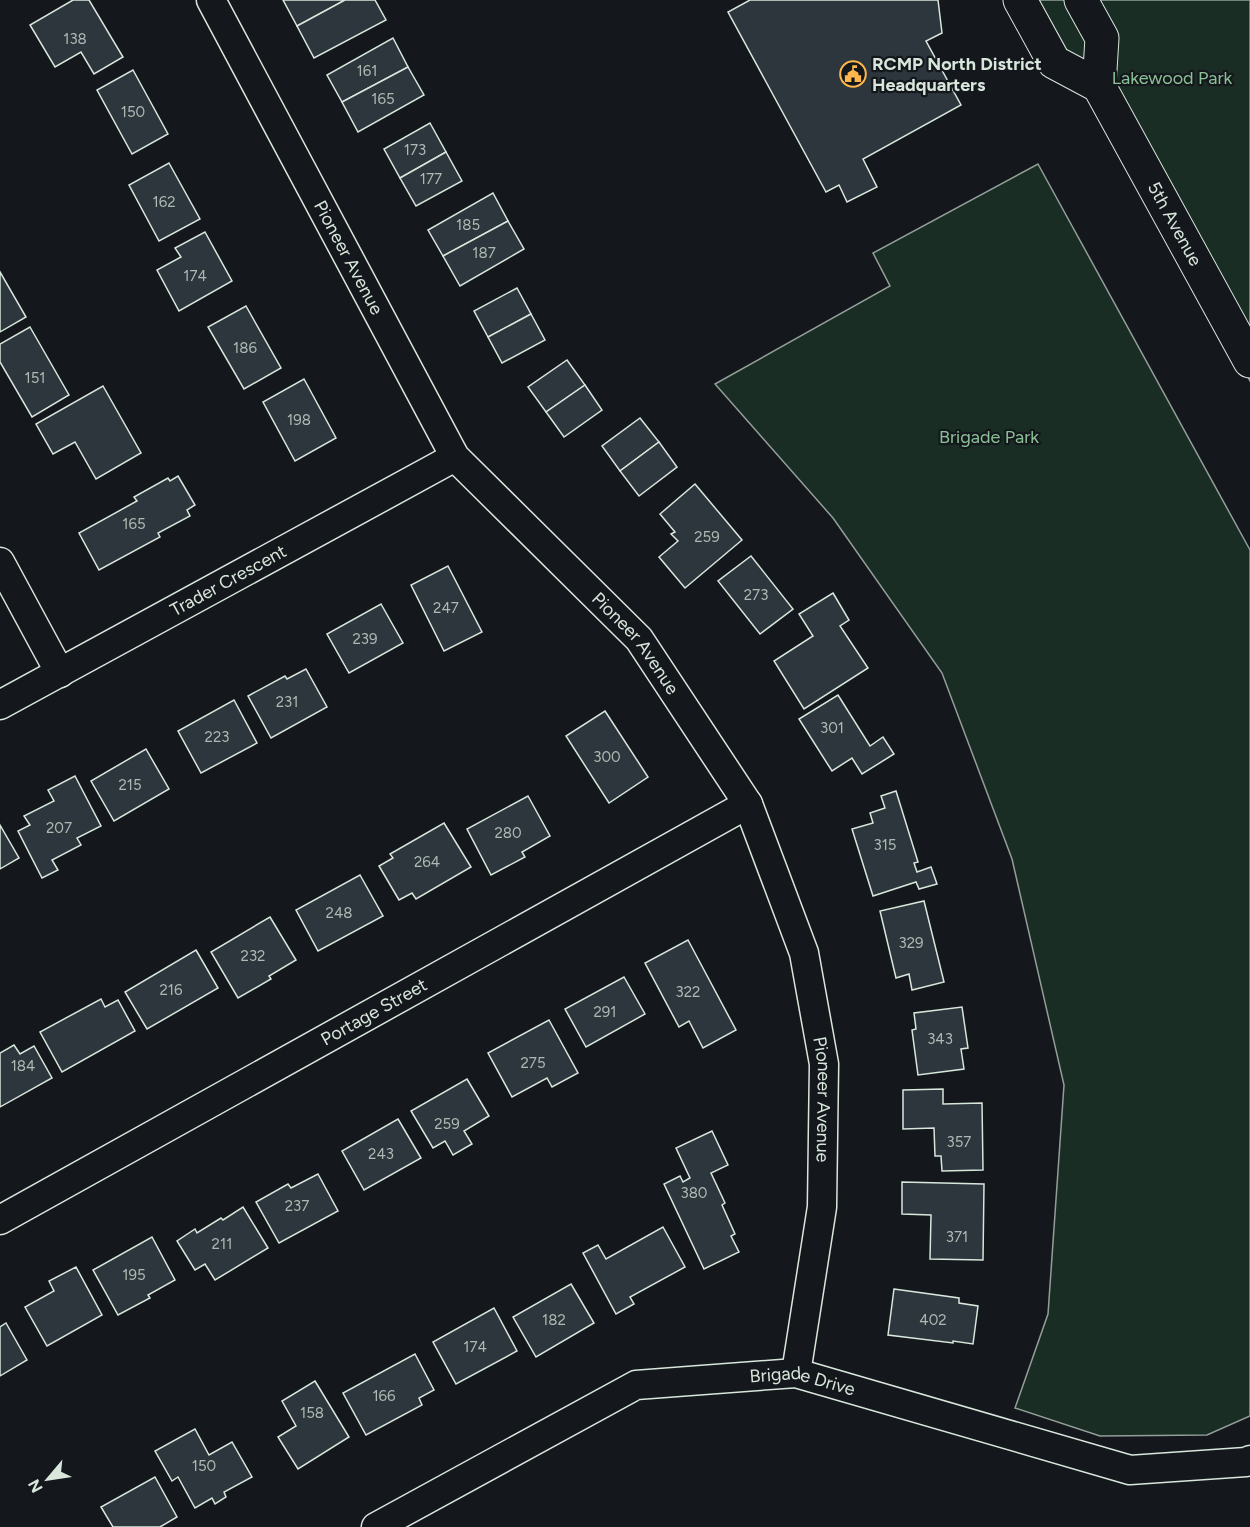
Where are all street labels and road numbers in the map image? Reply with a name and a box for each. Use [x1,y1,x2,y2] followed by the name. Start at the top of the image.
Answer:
[1143,178,1207,270] street label: 5th Avenue
[309,197,388,319] street label: Pioneer Avenue
[166,540,290,621] street label: Trader Crescent
[587,588,684,699] street label: Pioneer Avenue
[317,974,431,1050] street label: Portage Street
[808,1035,835,1163] street label: Pioneer Avenue
[749,1362,858,1401] street label: Brigade Drive

